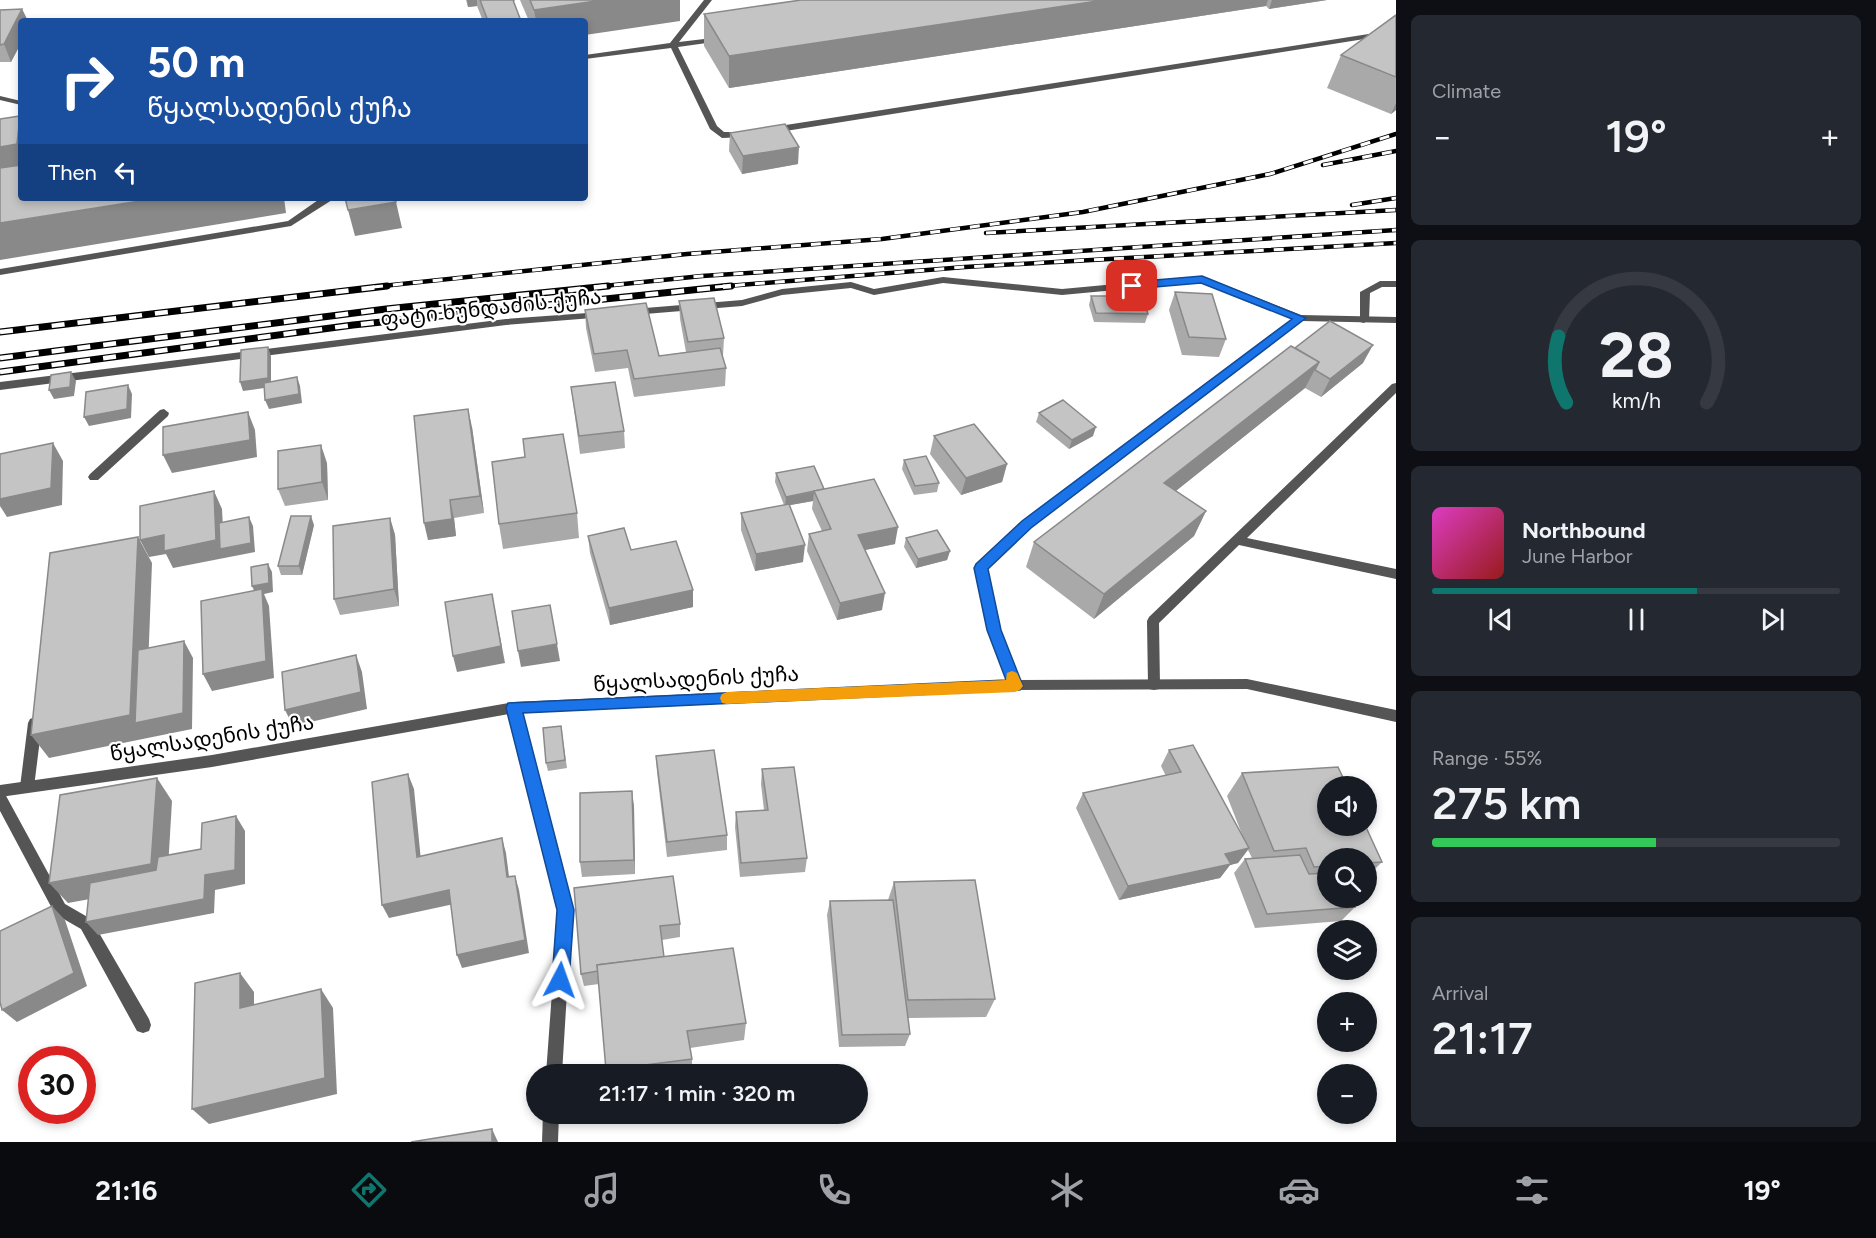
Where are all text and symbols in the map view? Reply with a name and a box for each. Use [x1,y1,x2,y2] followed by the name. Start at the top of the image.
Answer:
[147,37,245,88] text: 50 m
[48,42,126,120] icon: right
[1432,79,1501,103] text: Climate
[147,91,412,124] text: წყალსადენის ქუჩა
[1605,109,1667,163] text: 19°
[1432,117,1453,156] text: −
[1819,117,1840,156] text: +
[109,156,142,189] icon: left
[48,159,97,186] text: Then
[1106,260,1157,311] pin
[1115,269,1148,302] icon: arrive
[379,283,603,333] street label: ფატი ხუნდაძის ქუჩა
[1599,318,1673,393] text: 28
[1612,388,1660,413] text: km/h
[1522,517,1646,544] text: Northbound
[1522,544,1633,568] text: June Harbor
[1484,603,1517,636] icon: previous
[1620,603,1653,636] icon: pause
[1756,603,1789,636] icon: next
[592,661,800,697] street label: წყალსადენის ქუჩა
[108,709,316,767] street label: წყალსადენის ქუჩა
[1432,746,1542,770] text: Range · 55%
[1317,776,1377,1124] map controls
[1317,776,1377,836] button: sound
[1432,776,1581,830] text: 275 km
[1317,848,1377,908] button: search
[1317,920,1377,980] button: layers
[528,948,592,1012] position arrow
[1432,981,1488,1005] text: Arrival
[1317,992,1377,1052] button: +
[1432,1011,1533,1065] text: 21:17
[18,1046,96,1124] speed limit sign: 30
[1317,1064,1377,1124] button: −
[599,1080,795,1107] text: 21:17 · 1 min · 320 m
[348,1169,390,1211] icon: directions
[581,1169,623,1211] icon: music
[813,1169,855,1211] icon: phone
[1046,1169,1088,1211] icon: climate
[1278,1169,1320,1211] icon: car
[1511,1169,1553,1211] icon: filters
[95,1174,158,1207] text: 21:16
[1743,1174,1781,1207] text: 19°

